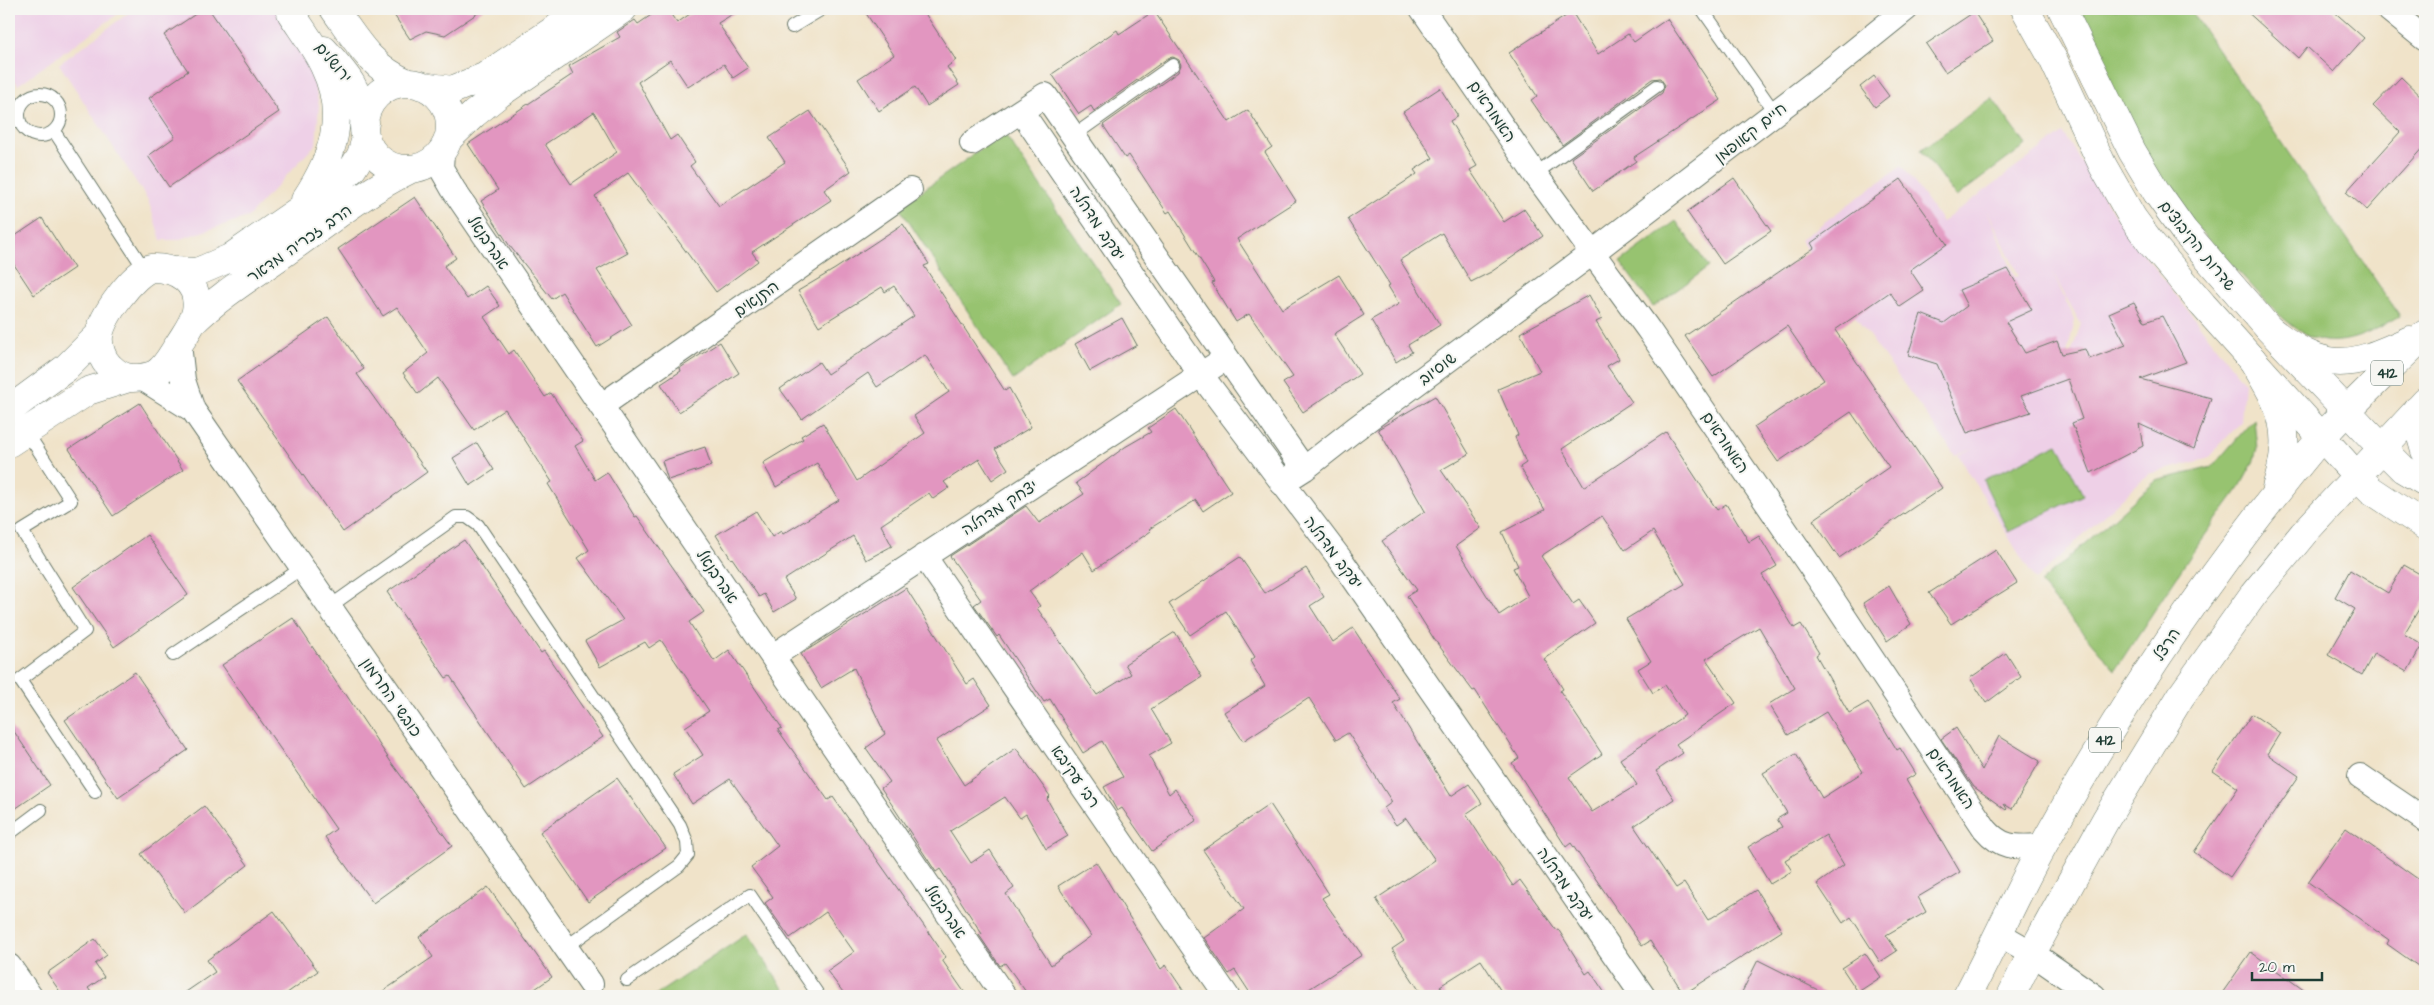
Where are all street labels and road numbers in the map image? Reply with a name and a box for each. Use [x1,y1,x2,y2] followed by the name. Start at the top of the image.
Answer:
[310,38,357,88] street label: ירושלים
[1463,76,1521,147] street label: האמוראים
[1710,98,1791,168] street label: חיים קאופמן
[1064,182,1130,265] street label: יעקב מדהלה
[2154,196,2241,296] street label: שדרות הקיבוצים
[243,199,357,288] street label: הרב זכריה מדאר
[462,211,514,274] street label: אברבנאל
[730,275,784,322] street label: התנאים
[1414,347,1461,390] street label: שוסיוב
[2371,360,2403,386] road number: 412
[1696,407,1754,478] street label: האמוראים
[957,475,1042,541] street label: יצחק מדהלה
[1299,512,1368,594] street label: יעקב מדהלה
[691,545,743,608] street label: אברבנאל
[2148,624,2186,665] street label: הרצל
[356,653,427,742] street label: כובשי החרמון
[2089,728,2121,752] road number: 412
[1045,741,1105,812] street label: רבי עקיבא
[1922,743,1980,814] street label: האמוראים
[1531,843,1599,926] street label: יעקב מדהלה
[919,880,971,943] street label: אברבנאל

